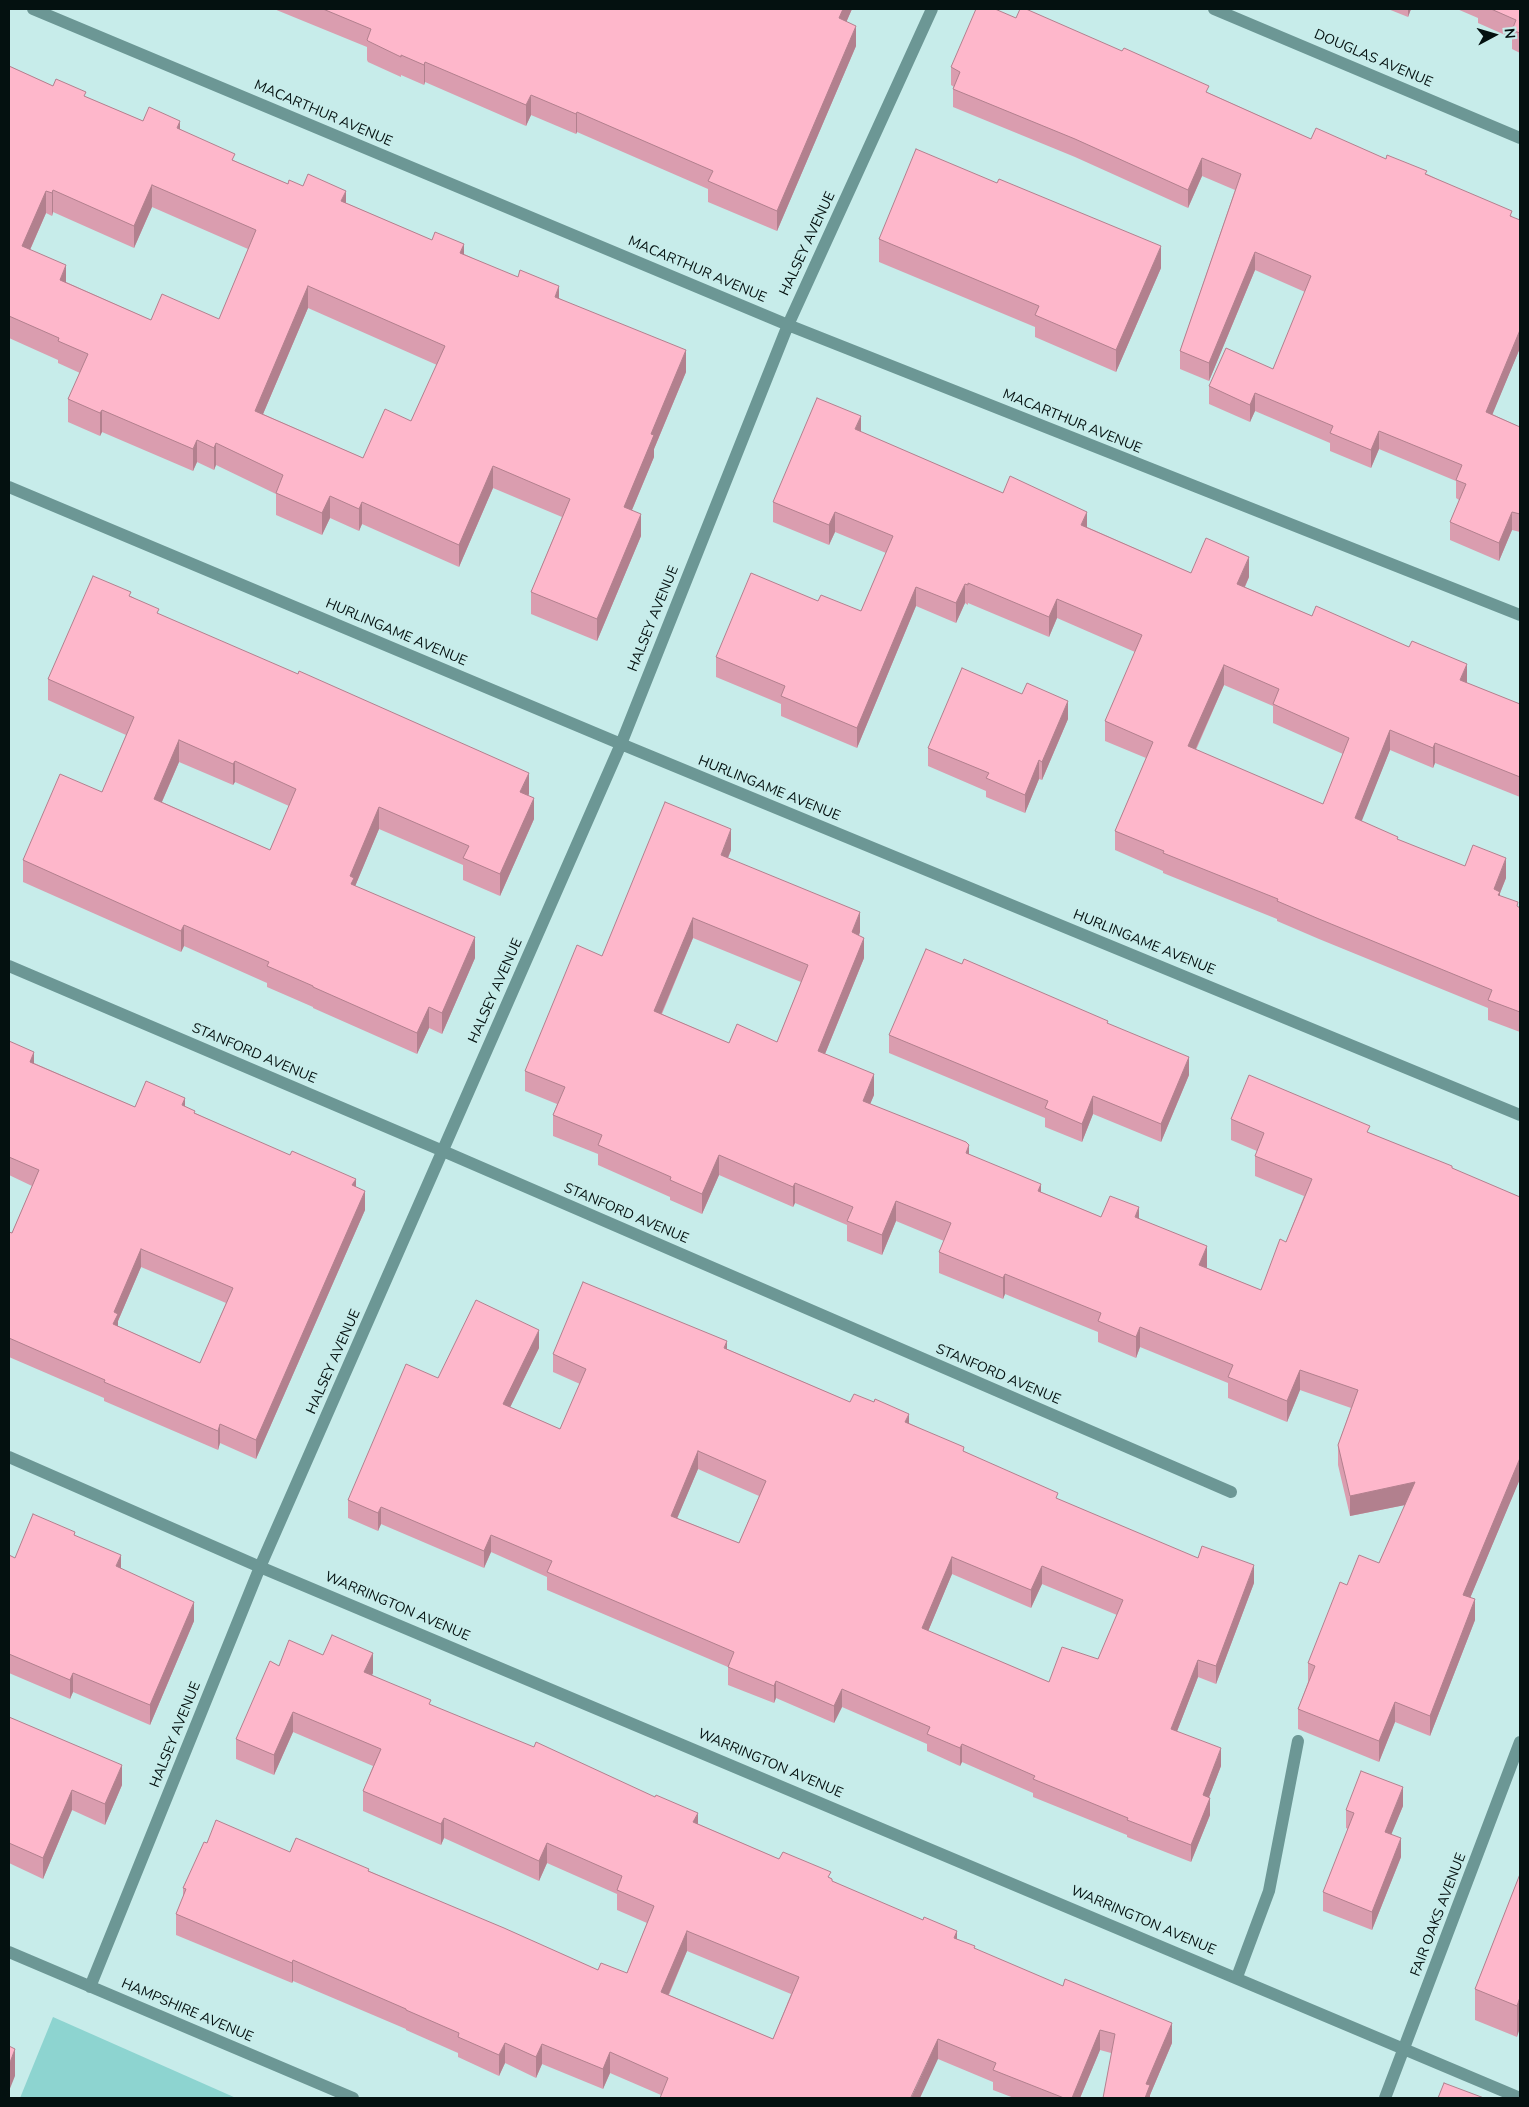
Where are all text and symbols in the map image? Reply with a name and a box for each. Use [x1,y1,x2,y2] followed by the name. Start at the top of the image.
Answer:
[1469,10,1519,60] north arrow
[1311,26,1435,92] street label: DOUGLAS AVENUE
[1499,27,1519,40] text: N
[251,77,395,151] street label: MACARTHUR AVENUE
[777,189,839,299] street label: HALSEY AVENUE
[625,233,769,307] street label: MACARTHUR AVENUE
[1000,386,1144,458] street label: MACARTHUR AVENUE
[625,564,683,674] street label: HALSEY AVENUE
[323,596,469,670] street label: HURLINGAME AVENUE
[695,753,843,825] street label: HURLINGAME AVENUE
[1070,907,1218,979] street label: HURLINGAME AVENUE
[465,936,527,1046] street label: HALSEY AVENUE
[189,1020,319,1088] street label: STANFORD AVENUE
[561,1180,691,1248] street label: STANFORD AVENUE
[303,1307,365,1417] street label: HALSEY AVENUE
[933,1341,1063,1409] street label: STANFORD AVENUE
[322,1569,472,1645] street label: WARRINGTON AVENUE
[147,1680,205,1790] street label: HALSEY AVENUE
[695,1726,845,1802] street label: WARRINGTON AVENUE
[1408,1851,1470,1979] street label: FAIR OAKS AVENUE
[1068,1883,1218,1959] street label: WARRINGTON AVENUE
[119,1976,255,2046] street label: HAMPSHIRE AVENUE

